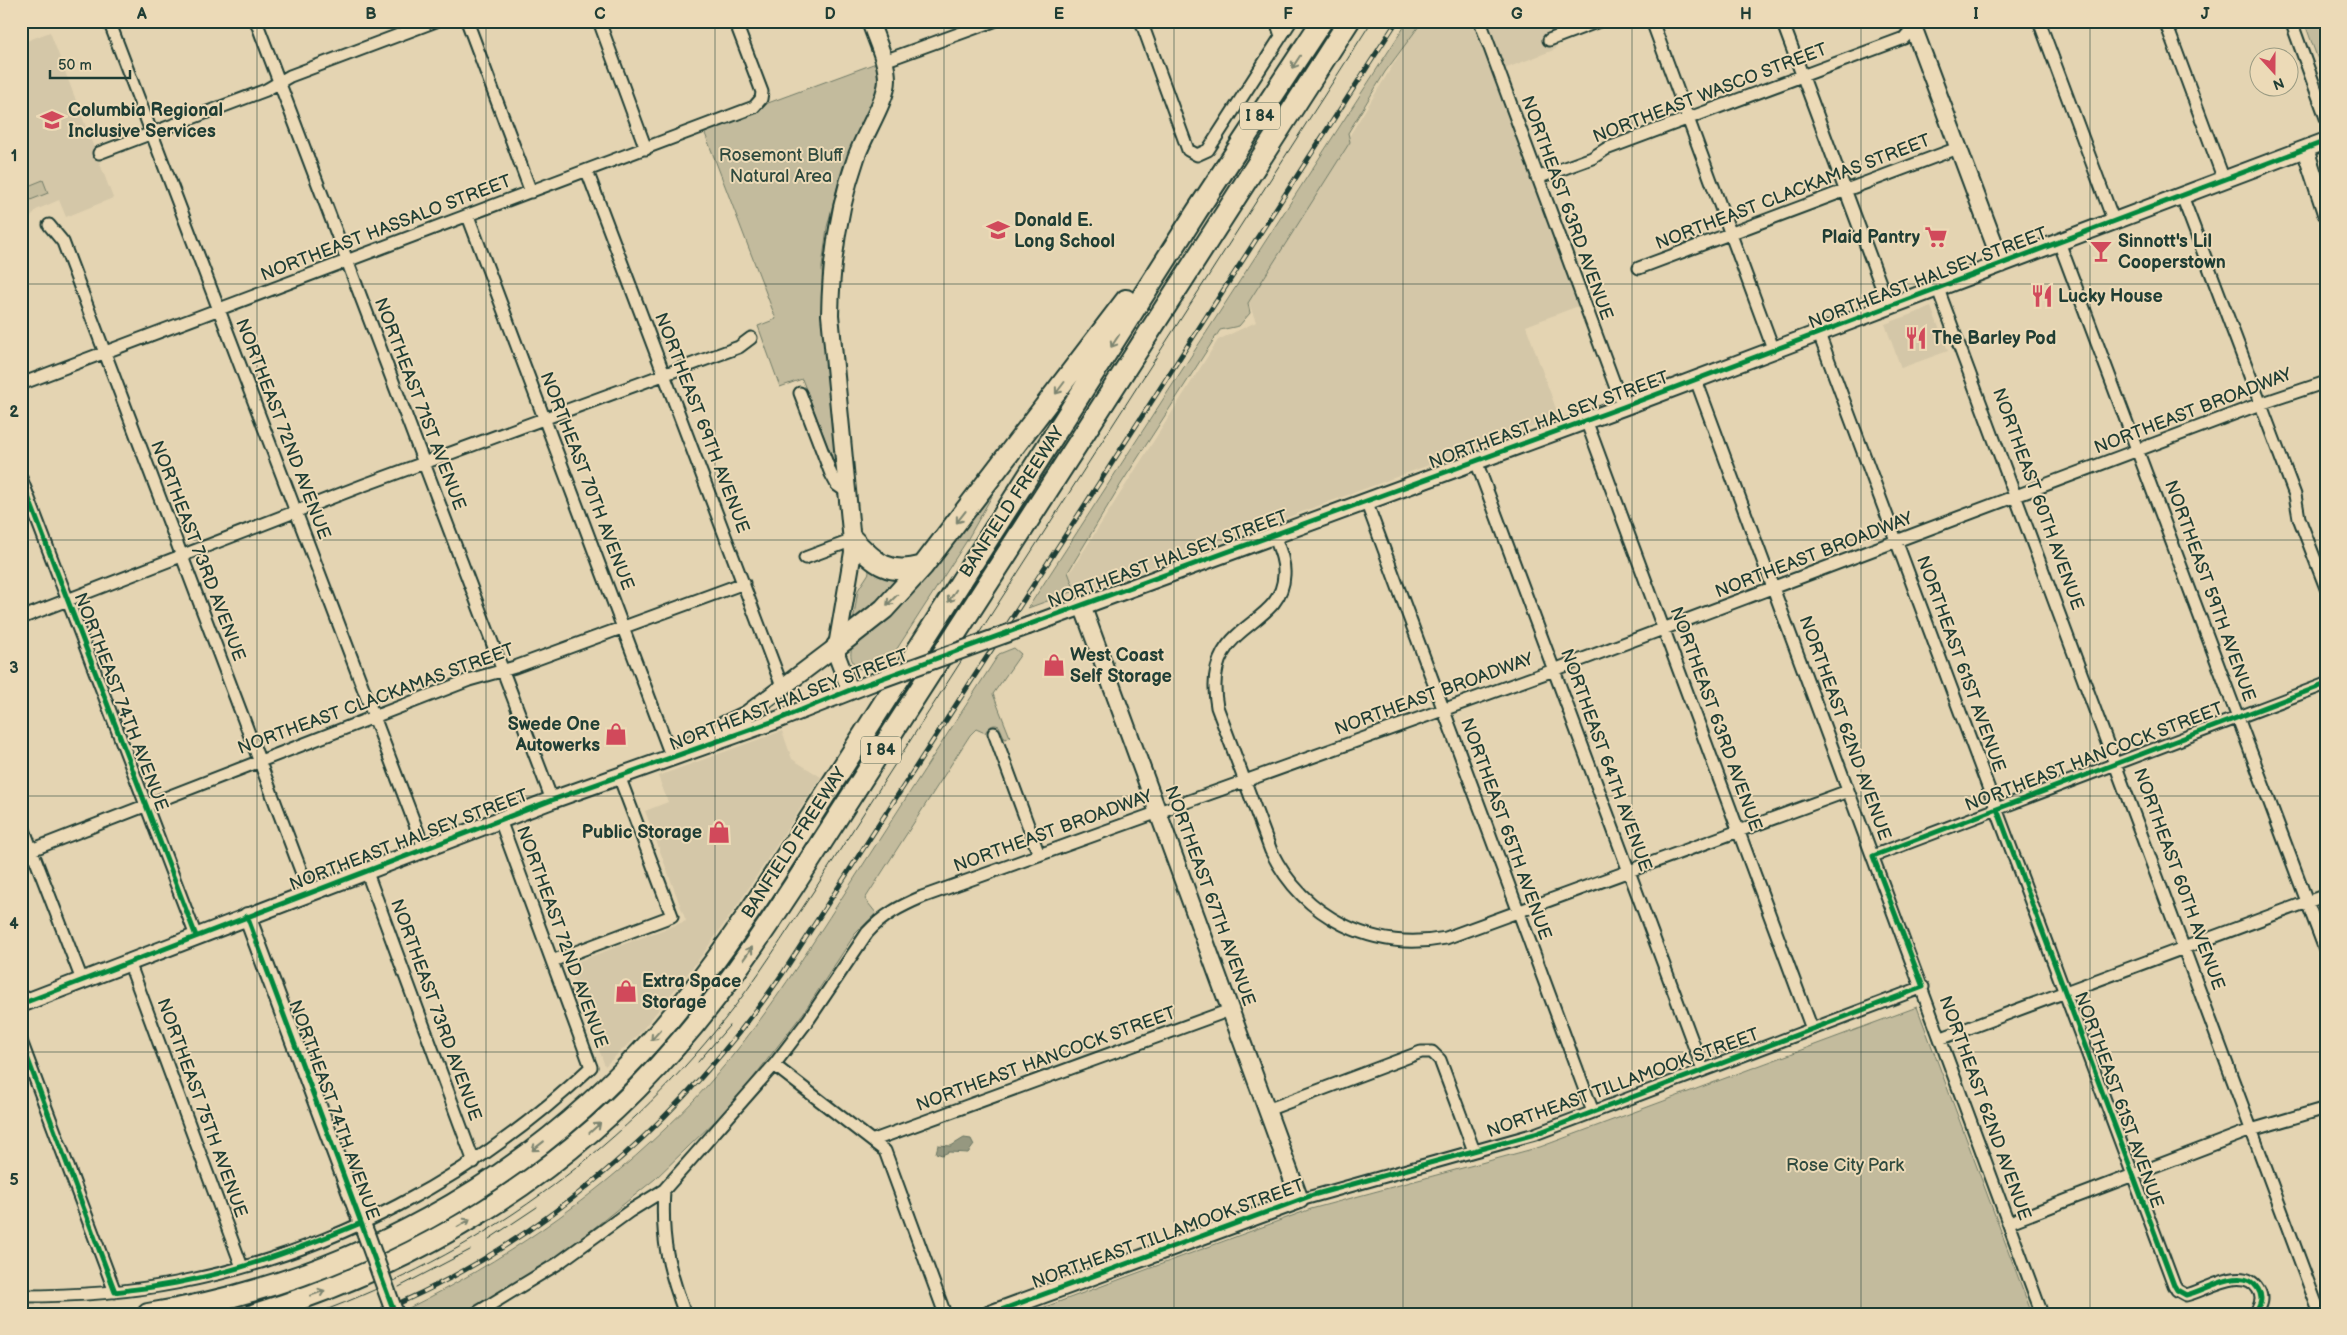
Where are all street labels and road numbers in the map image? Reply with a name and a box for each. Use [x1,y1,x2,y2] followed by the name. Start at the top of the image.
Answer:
[1590,39,1830,147] street label: NORTHEAST WASCO STREET
[1517,93,1617,323] street label: NORTHEAST 63RD AVENUE
[1240,102,1280,130] road number: I 84
[1653,130,1934,254] street label: NORTHEAST CLACKAMAS STREET
[258,170,514,286] street label: NORTHEAST HASSALO STREET
[1806,223,2051,333] street label: NORTHEAST HALSEY STREET
[370,295,470,513] street label: NORTHEAST 71ST AVENUE
[650,310,754,536] street label: NORTHEAST 69TH AVENUE
[231,316,335,542] street label: NORTHEAST 72ND AVENUE
[2091,363,2295,458] street label: NORTHEAST BROADWAY
[1426,367,1672,473] street label: NORTHEAST HALSEY STREET
[536,369,638,593] street label: NORTHEAST 70TH AVENUE
[1988,385,2088,613] street label: NORTHEAST 60TH AVENUE
[955,422,1069,581] street label: BANFIELD FREEWAY
[146,438,250,664] street label: NORTHEAST 73RD AVENUE
[2160,478,2260,705] street label: NORTHEAST 59TH AVENUE
[1045,506,1291,612] street label: NORTHEAST HALSEY STREET
[1712,507,1916,602] street label: NORTHEAST BROADWAY
[1912,553,2010,775] street label: NORTHEAST 61ST AVENUE
[70,590,172,814] street label: NORTHEAST 74TH AVENUE
[1666,604,1766,834] street label: NORTHEAST 63RD AVENUE
[1795,613,1895,843] street label: NORTHEAST 62ND AVENUE
[235,639,517,759] street label: NORTHEAST CLACKAMAS STREET
[667,645,912,755] street label: NORTHEAST HALSEY STREET
[1556,646,1656,874] street label: NORTHEAST 64TH AVENUE
[1332,648,1537,740] street label: NORTHEAST BROADWAY
[1962,698,2226,816] street label: NORTHEAST HANCOCK STREET
[1456,715,1556,943] street label: NORTHEAST 65TH AVENUE
[861,736,901,764] road number: I 84
[737,763,851,922] street label: BANFIELD FREEWAY
[2129,765,2229,993] street label: NORTHEAST 60TH AVENUE
[1160,783,1260,1009] street label: NORTHEAST 67TH AVENUE
[287,785,532,895] street label: NORTHEAST HALSEY STREET
[951,785,1156,877] street label: NORTHEAST BROADWAY
[512,823,612,1051] street label: NORTHEAST 72ND AVENUE
[386,896,486,1124] street label: NORTHEAST 73RD AVENUE
[2070,989,2168,1211] street label: NORTHEAST 61ST AVENUE
[1935,993,2035,1223] street label: NORTHEAST 62ND AVENUE
[153,996,252,1221] street label: NORTHEAST 75TH AVENUE
[284,997,384,1223] street label: NORTHEAST 74TH AVENUE
[913,1002,1179,1116] street label: NORTHEAST HANCOCK STREET
[1484,1024,1762,1142] street label: NORTHEAST TILLAMOOK STREET
[1029,1175,1307,1293] street label: NORTHEAST TILLAMOOK STREET

